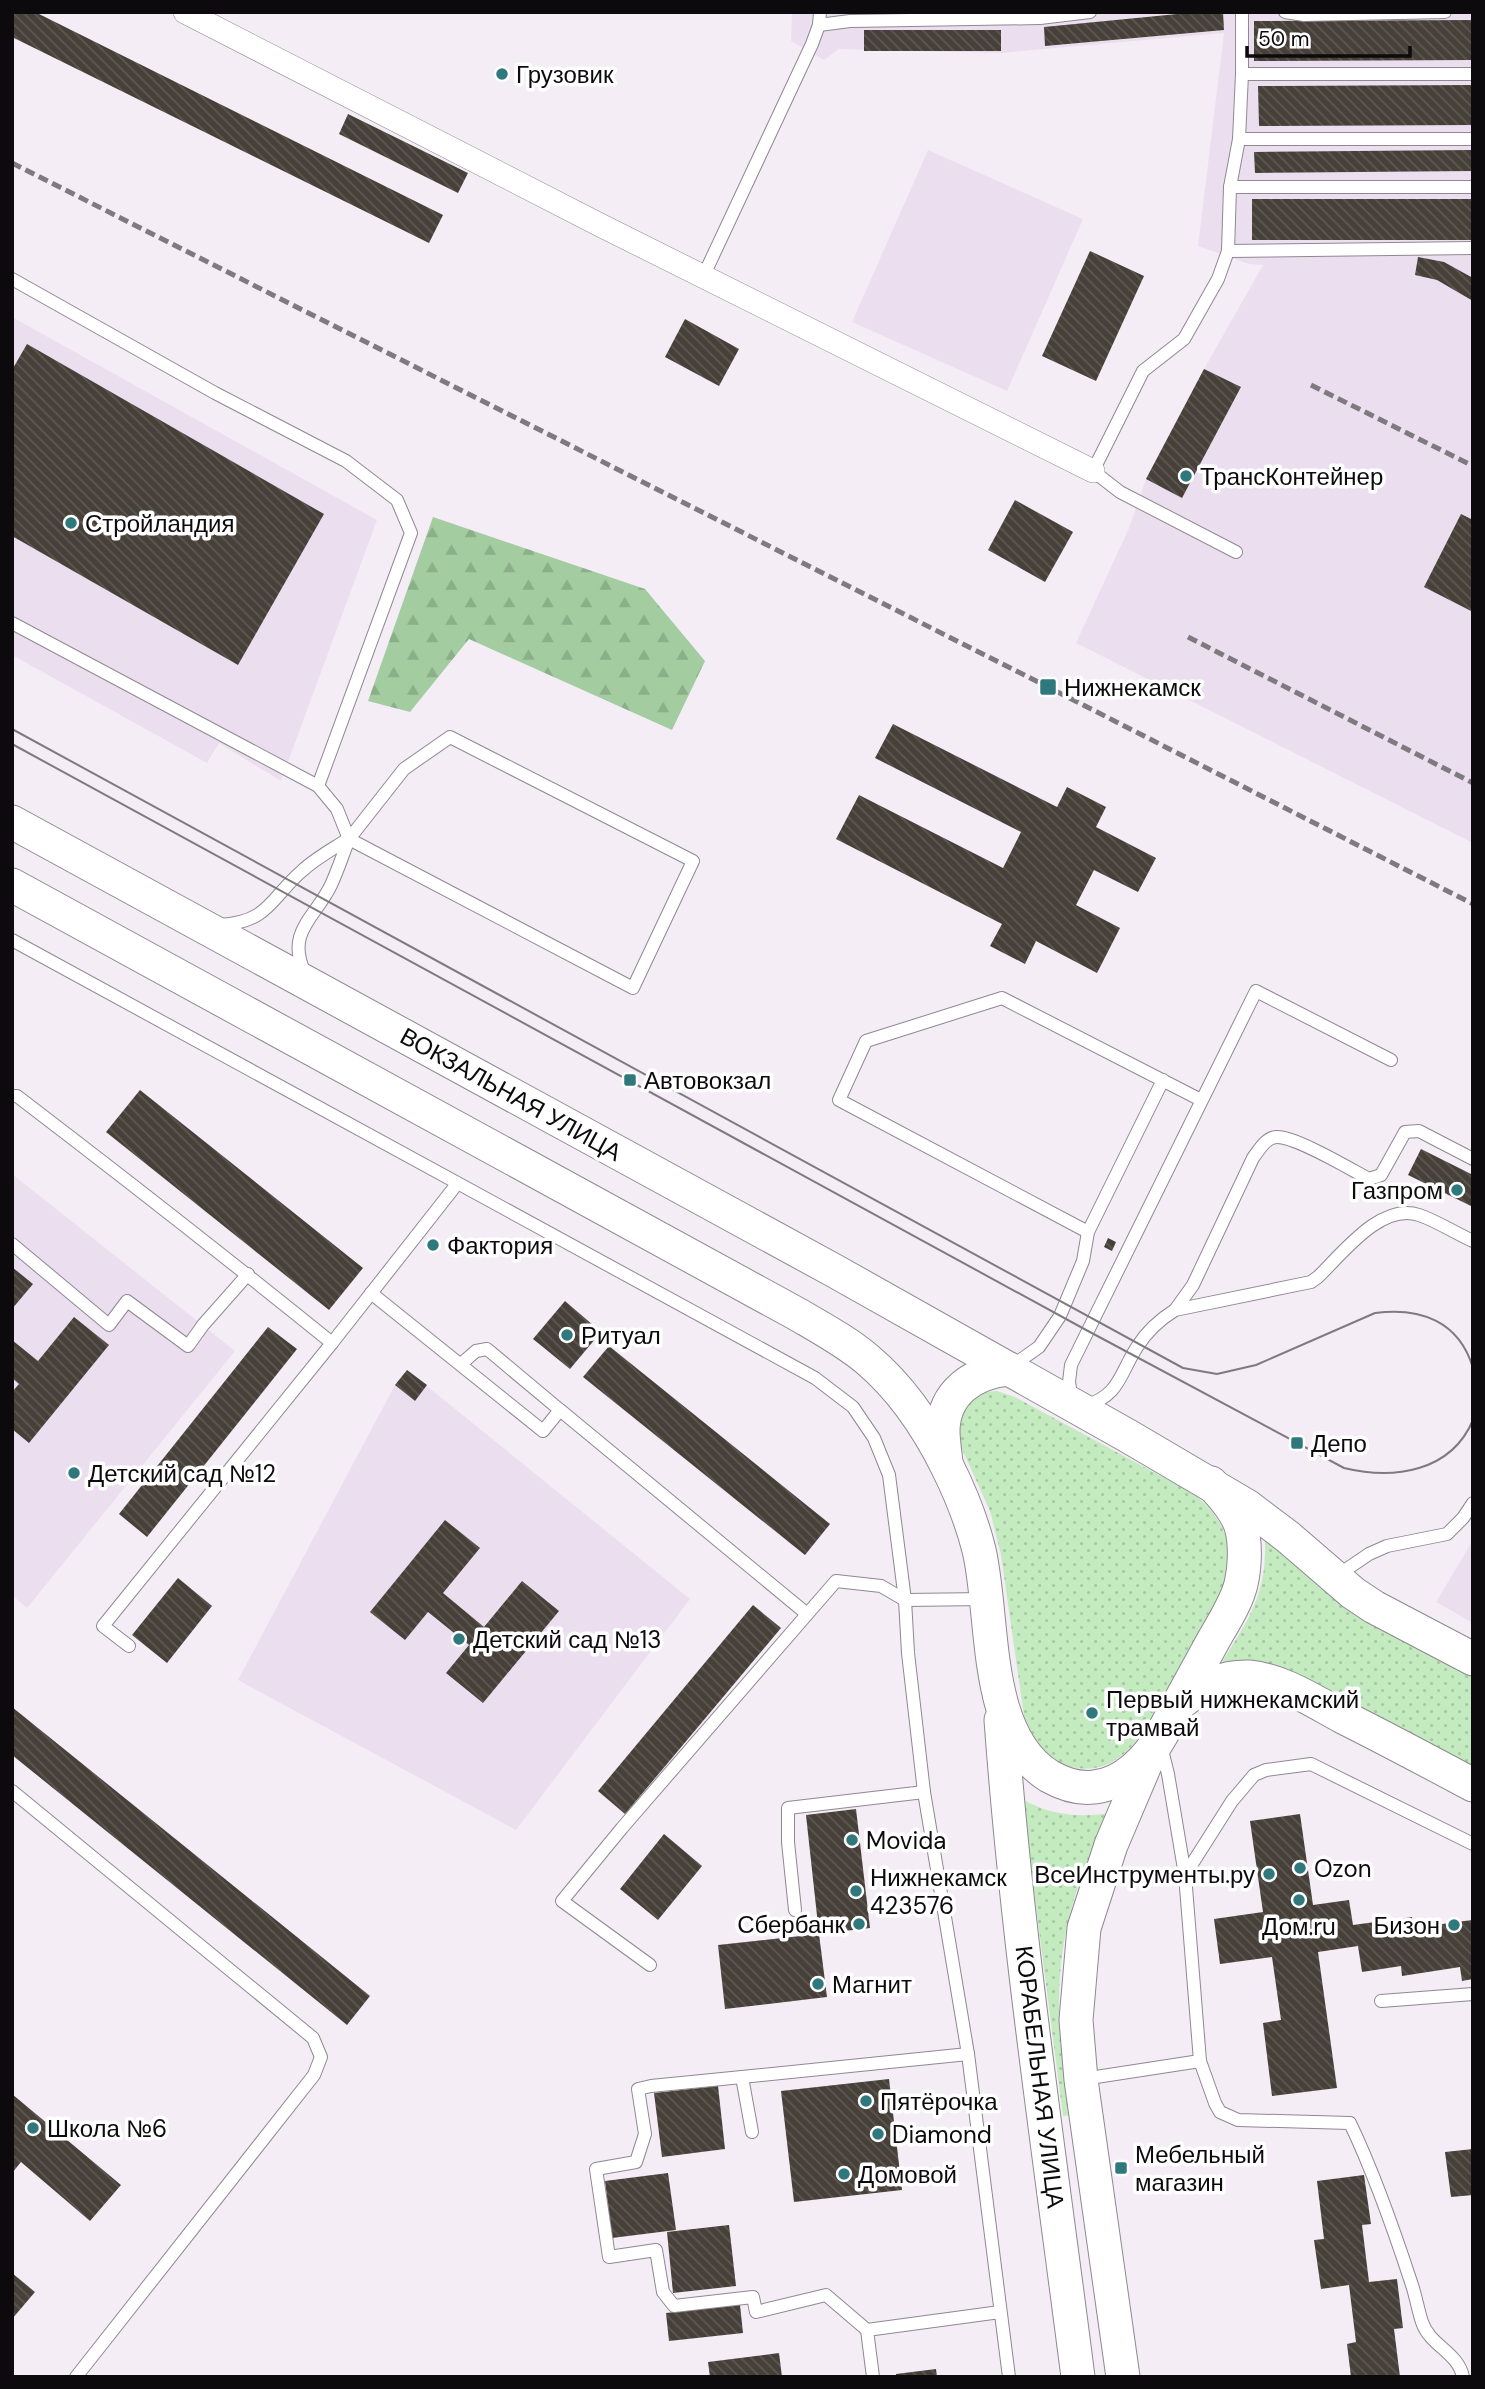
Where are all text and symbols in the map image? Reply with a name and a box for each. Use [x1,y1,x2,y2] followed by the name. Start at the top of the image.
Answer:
[1247,14,1410,58] scale bar
[1258,25,1309,53] text: 50 m
[516,59,614,90] place label: Грузовик
[494,66,510,82] marker: Грузовик
[1200,461,1383,492] place label: ТрансКонтейнер
[1178,468,1194,484] marker: ТрансКонтейнер
[85,508,234,539] place label: Стройландия
[63,515,79,531] marker: Стройландия
[1064,672,1201,703] place label: Нижнекамск
[1038,677,1058,697] marker: Нижнекамск
[395,1020,627,1168] street label: ВОКЗАЛЬНАЯ УЛИЦА
[644,1065,771,1096] place label: Автовокзал
[622,1072,638,1088] marker: Автовокзал
[1351,1175,1443,1206] place label: Газпром
[1449,1182,1465,1198] marker: Газпром
[447,1230,553,1261] place label: Фактория
[425,1237,441,1253] marker: Фактория
[581,1320,661,1351] place label: Ритуал
[559,1327,575,1343] marker: Ритуал
[1311,1428,1367,1459] place label: Депо
[1289,1435,1305,1451] marker: Депо
[88,1458,276,1489] place label: Детский сад №12
[66,1465,82,1481] marker: Детский сад №12
[473,1624,661,1655] place label: Детский сад №13
[451,1631,467,1647] marker: Детский сад №13
[1106,1684,1359,1743] place label: Первый нижнекамский трамвай
[1084,1705,1100,1721] marker: Первый нижнекамский трамвай
[866,1825,946,1856] place label: Movida
[844,1832,860,1848] marker: Movida
[1314,1853,1372,1884] place label: Ozon
[1034,1859,1255,1890] place label: ВсеИнструменты.ру
[1292,1860,1308,1876] marker: Ozon
[870,1862,1007,1921] place label: Нижнекамск 423576
[1261,1866,1277,1882] marker: ВсеИнструменты.ру
[848,1883,864,1899] marker: Нижнекамск 423576
[1291,1892,1307,1908] marker: Дом.ru
[737,1909,845,1940] place label: Сбербанк
[1374,1910,1440,1941] place label: Бизон
[1262,1911,1336,1942] place label: Дом.ru
[851,1916,867,1932] marker: Сбербанк
[1446,1917,1462,1933] marker: Бизон
[1009,1944,1071,2210] street label: КОРАБЕЛЬНАЯ УЛИЦА
[832,1969,912,2000] place label: Магнит
[810,1976,826,1992] marker: Магнит
[880,2086,998,2117] place label: Пятёрочка
[858,2093,874,2109] marker: Пятёрочка
[47,2113,167,2144] place label: Школа №6
[892,2119,992,2150] place label: Diamond
[25,2120,41,2136] marker: Школа №6
[870,2126,886,2142] marker: Diamond
[1135,2139,1265,2198] place label: Мебельный магазин
[858,2159,957,2190] place label: Домовой
[1113,2160,1129,2176] marker: Мебельный магазин
[836,2166,852,2182] marker: Домовой

